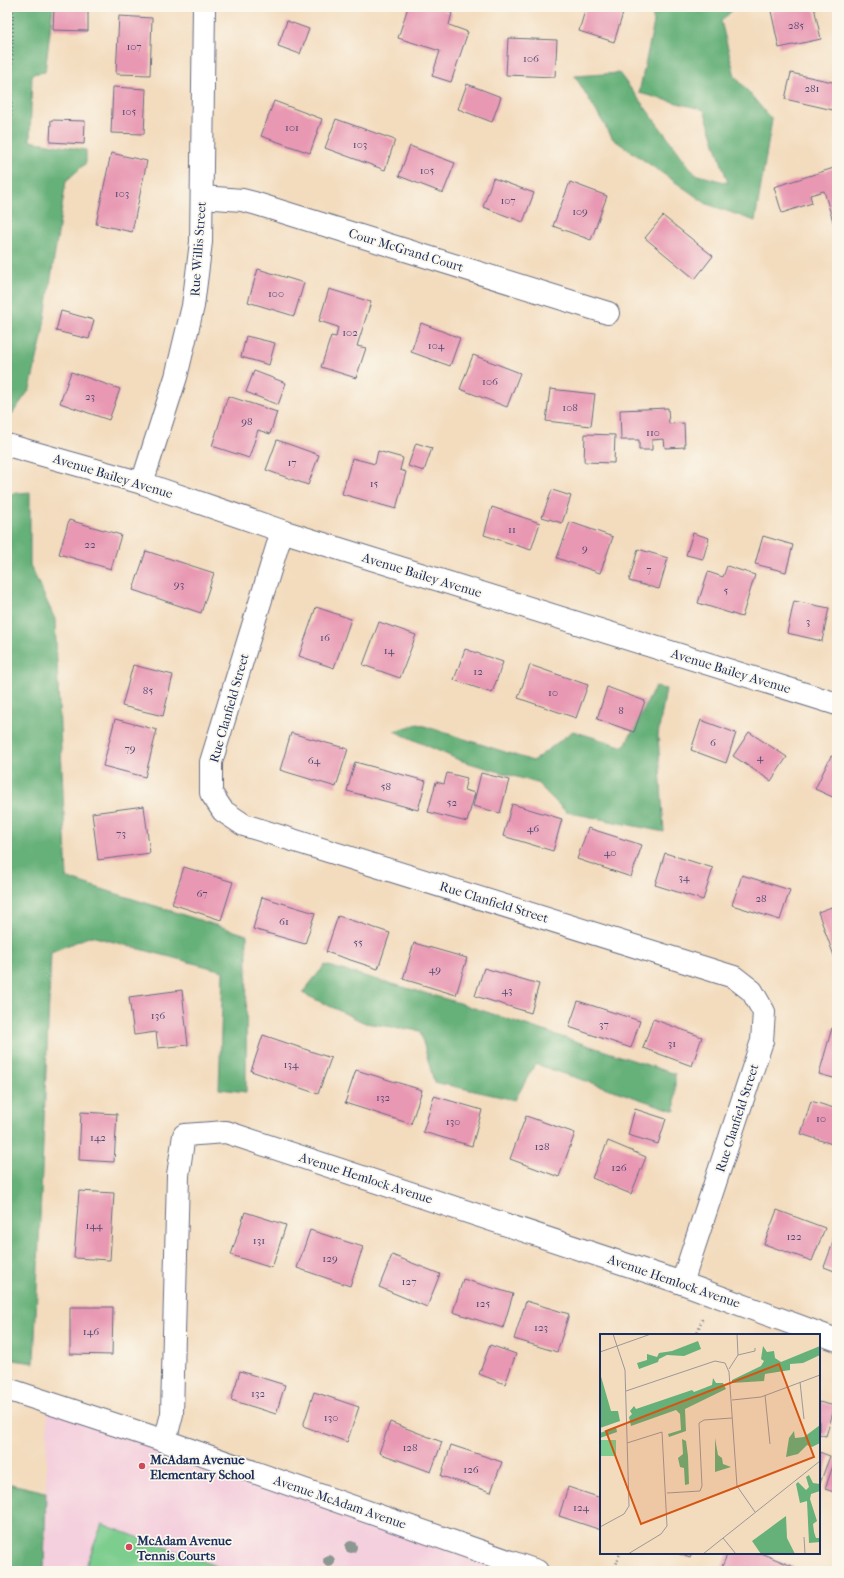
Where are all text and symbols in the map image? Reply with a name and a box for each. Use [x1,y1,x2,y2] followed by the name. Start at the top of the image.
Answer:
[788,19,804,32] house number: 285
[126,40,142,53] house number: 107
[523,52,539,65] house number: 106
[804,82,820,95] house number: 281
[122,105,137,118] house number: 105
[285,121,299,134] house number: 101
[353,138,367,151] house number: 103
[420,164,435,177] house number: 105
[115,187,129,200] house number: 103
[500,194,516,207] house number: 107
[187,201,209,297] street label: Rue Willis Street
[572,205,588,218] house number: 109
[347,225,466,275] street label: Cour McGrand Court
[268,287,284,300] house number: 100
[342,326,358,339] house number: 102
[428,339,445,352] house number: 104
[482,375,498,388] house number: 106
[85,390,95,403] house number: 23
[562,401,578,414] house number: 108
[241,415,253,428] house number: 98
[646,426,660,439] house number: 110
[50,450,175,502] street label: Avenue Bailey Avenue
[287,456,297,469] house number: 17
[370,477,379,490] house number: 15
[508,523,516,536] house number: 11
[84,538,96,551] house number: 22
[582,542,588,555] house number: 9
[359,549,484,601] street label: Avenue Bailey Avenue
[646,563,652,576] house number: 7
[174,578,184,591] house number: 93
[724,584,729,597] house number: 5
[806,615,810,628] house number: 3
[320,631,330,644] house number: 16
[384,644,395,657] house number: 14
[668,645,793,697] street label: Avenue Bailey Avenue
[206,651,252,764] street label: Rue Clanfield Street
[473,665,483,678] house number: 12
[143,684,153,697] house number: 85
[548,686,558,699] house number: 10
[618,704,624,717] house number: 8
[710,736,716,749] house number: 6
[124,742,136,755] house number: 79
[757,751,764,764] house number: 4
[308,754,321,767] house number: 64
[381,780,391,793] house number: 58
[447,796,458,809] house number: 52
[527,822,539,835] house number: 46
[116,827,126,840] house number: 73
[604,846,616,859] house number: 40
[678,871,690,884] house number: 34
[438,878,551,926] street label: Rue Clanfield Street
[196,887,208,900] house number: 67
[755,892,767,905] house number: 28
[279,915,289,928] house number: 61
[353,936,363,949] house number: 55
[429,963,441,976] house number: 49
[501,984,513,997] house number: 43
[151,1009,165,1022] house number: 136
[599,1018,609,1031] house number: 37
[668,1037,676,1050] house number: 31
[284,1058,299,1071] house number: 134
[712,1062,762,1174] street label: Rue Clanfield Street
[376,1091,390,1104] house number: 132
[816,1112,826,1125] house number: 10
[446,1115,460,1128] house number: 130
[90,1131,106,1144] house number: 142
[534,1140,550,1153] house number: 128
[296,1149,435,1207] street label: Avenue Hemlock Avenue
[611,1161,627,1174] house number: 126
[86,1219,103,1232] house number: 144
[786,1230,802,1243] house number: 122
[253,1234,265,1247] house number: 131
[605,1251,743,1311] street label: Avenue Hemlock Avenue
[322,1252,338,1265] house number: 129
[402,1275,416,1288] house number: 127
[476,1297,490,1310] house number: 125
[534,1321,548,1334] house number: 123
[83,1325,99,1338] house number: 146
[600,1334,820,1554] inset map
[251,1387,265,1400] house number: 132
[324,1411,338,1424] house number: 130
[402,1441,418,1454] house number: 128
[149,1452,255,1483] place label: McAdam Avenue Elementary School
[137,1461,147,1471] marker: McAdam Avenue Elementary School
[463,1463,479,1476] house number: 126
[271,1472,409,1532] street label: Avenue McAdam Avenue
[573,1501,590,1514] house number: 124
[136,1533,232,1563] place label: McAdam Avenue Tennis Courts
[124,1542,134,1552] marker: McAdam Avenue Tennis Courts

